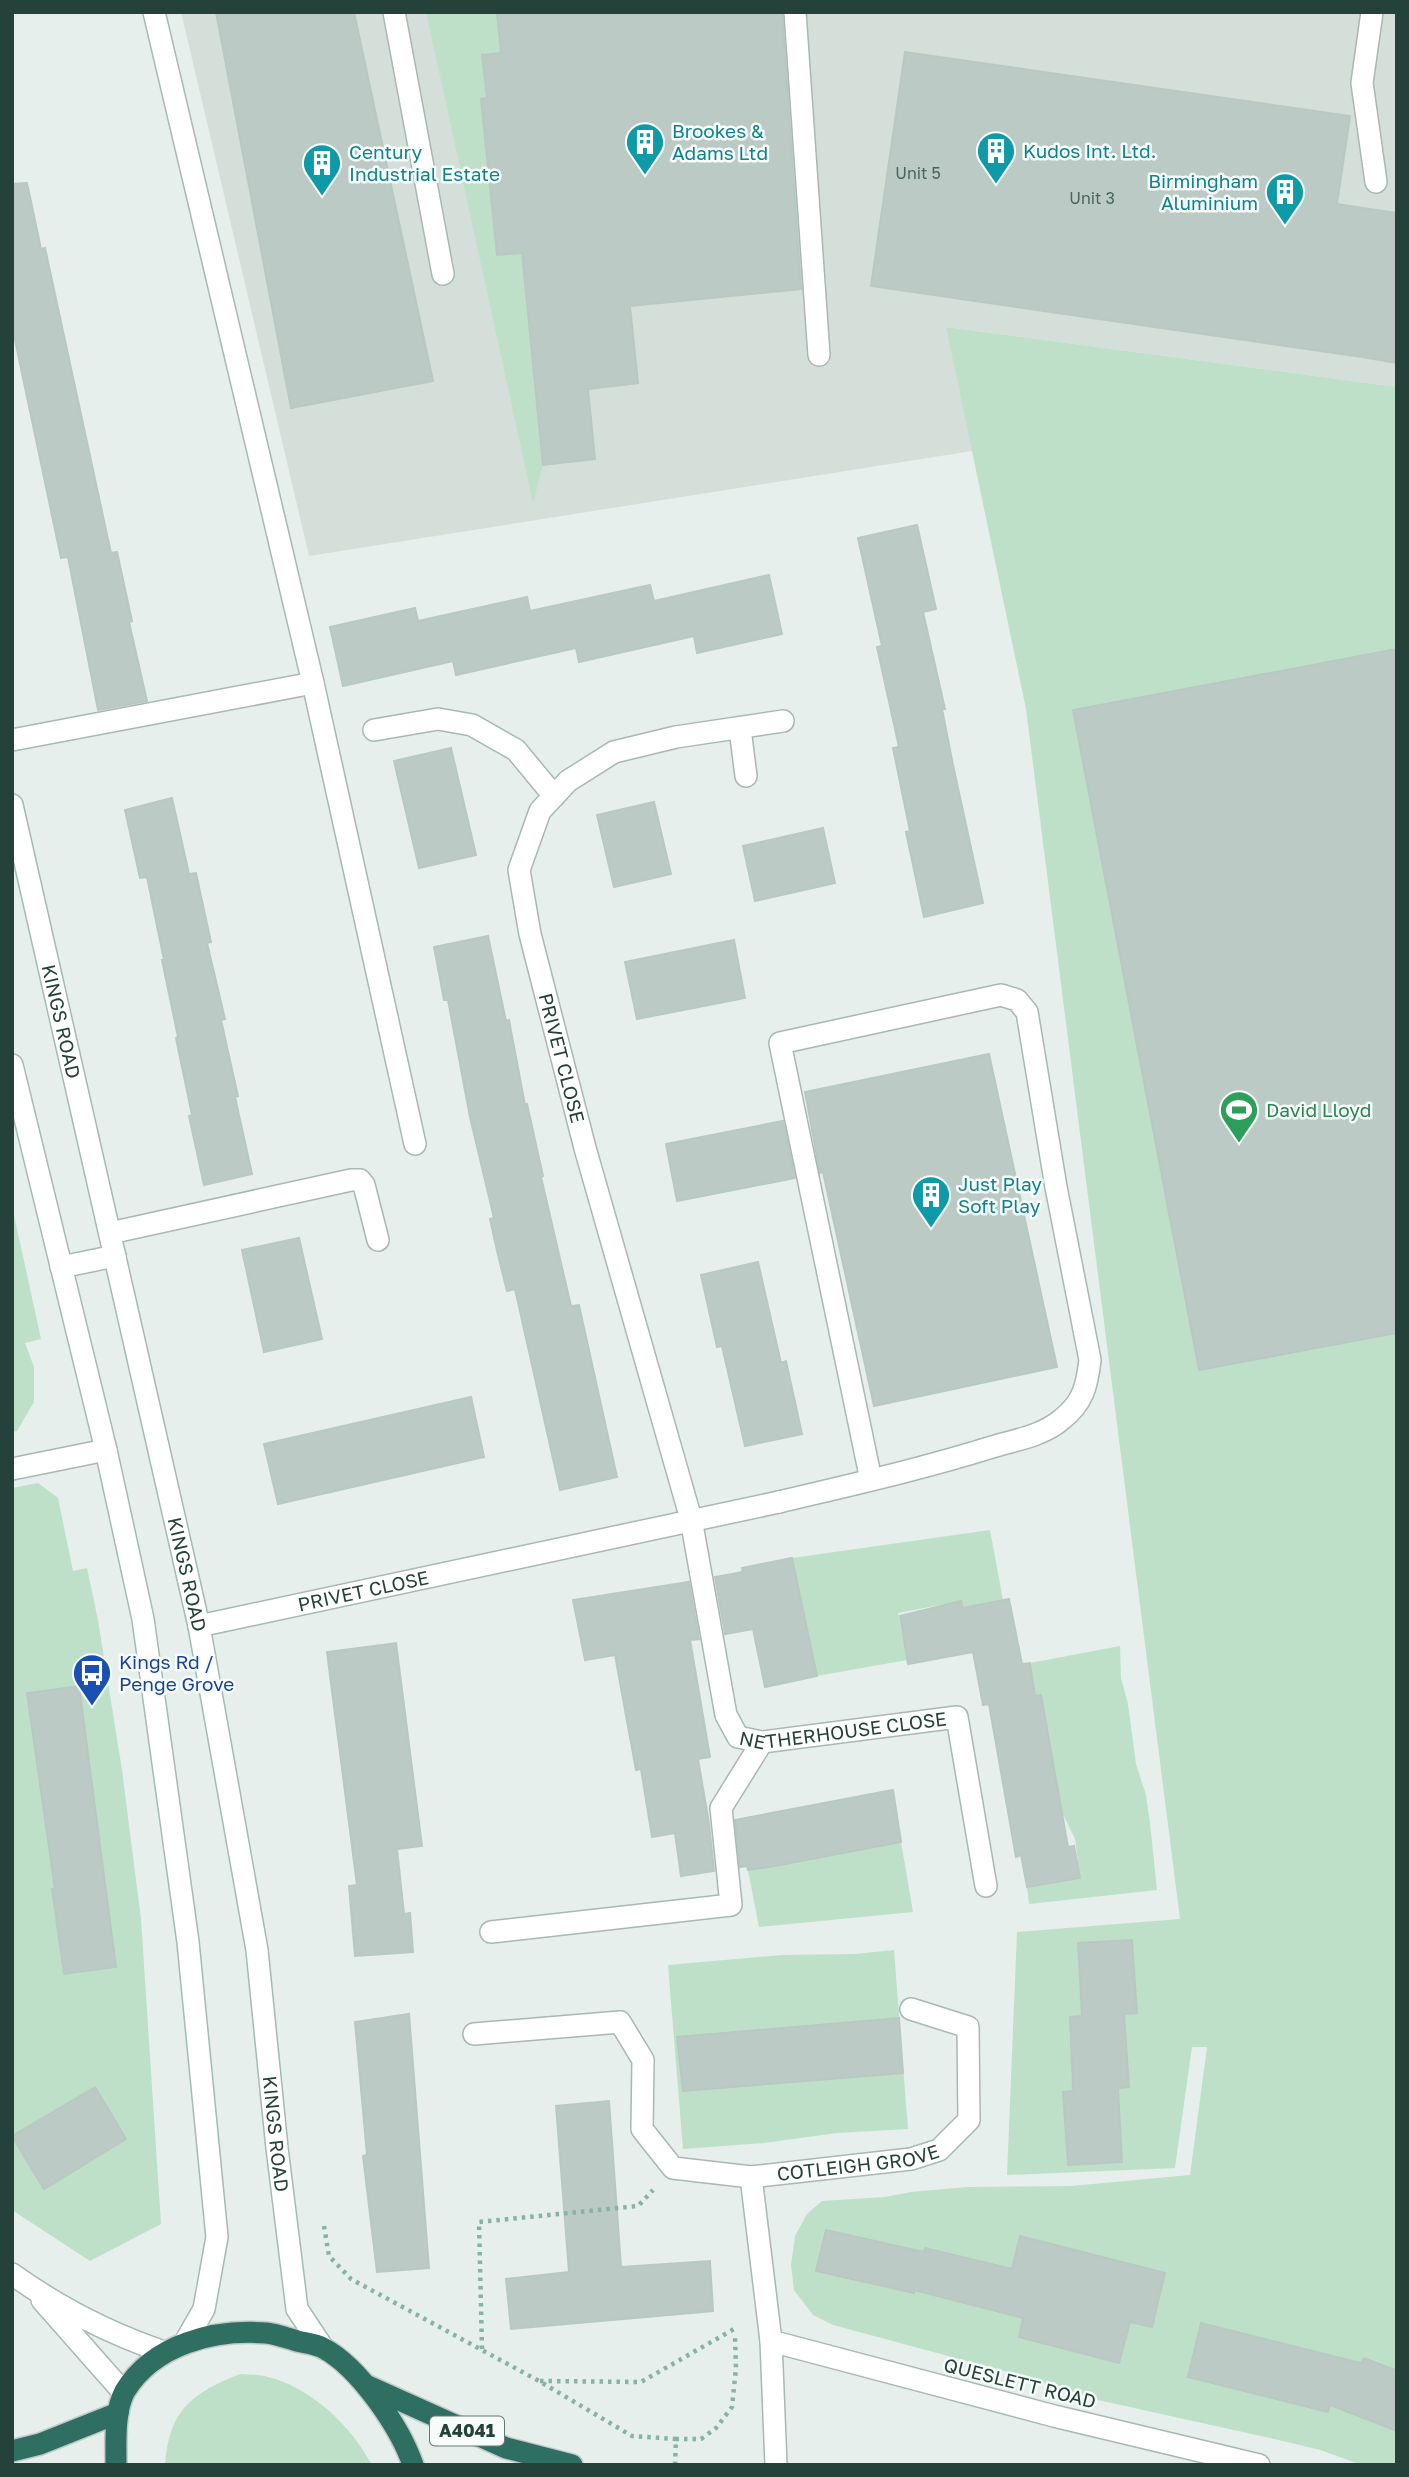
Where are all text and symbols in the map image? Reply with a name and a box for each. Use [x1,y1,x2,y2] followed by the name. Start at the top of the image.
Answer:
[672,119,768,164] place label: Brookes & Adams Ltd
[624,121,666,176] building icon: Brookes & Adams Ltd
[975,130,1017,185] building icon: Kudos Int. Ltd.
[1023,139,1156,162] place label: Kudos Int. Ltd.
[349,140,500,185] place label: Century Industrial Estate
[301,142,343,197] building icon: Century Industrial Estate
[895,163,941,183] house number: Unit 5
[1148,169,1258,214] place label: Birmingham Aluminium
[1264,171,1306,226] building icon: Birmingham Aluminium
[1069,188,1115,208] house number: Unit 3
[38,962,86,1081] street label: KINGS ROAD
[535,991,590,1125] street label: PRIVET CLOSE
[1218,1089,1260,1144] sports icon: David Lloyd
[1266,1098,1371,1121] place label: David Lloyd
[958,1172,1042,1217] place label: Just Play Soft Play
[910,1174,952,1229] building icon: Just Play Soft Play
[164,1515,212,1634] street label: KINGS ROAD
[296,1565,431,1616] street label: PRIVET CLOSE
[119,1650,234,1695] place label: Kings Rd / Penge Grove
[71,1652,113,1707] bus stop icon: Kings Rd / Penge Grove
[737,1706,948,1753] street label: NETHERHOUSE CLOSE
[259,2075,294,2193] street label: KINGS ROAD
[776,2139,942,2185] street label: COTLEIGH GROVE
[942,2352,1099,2413] street label: QUESLETT ROAD
[430,2416,504,2446] road number: A4041

